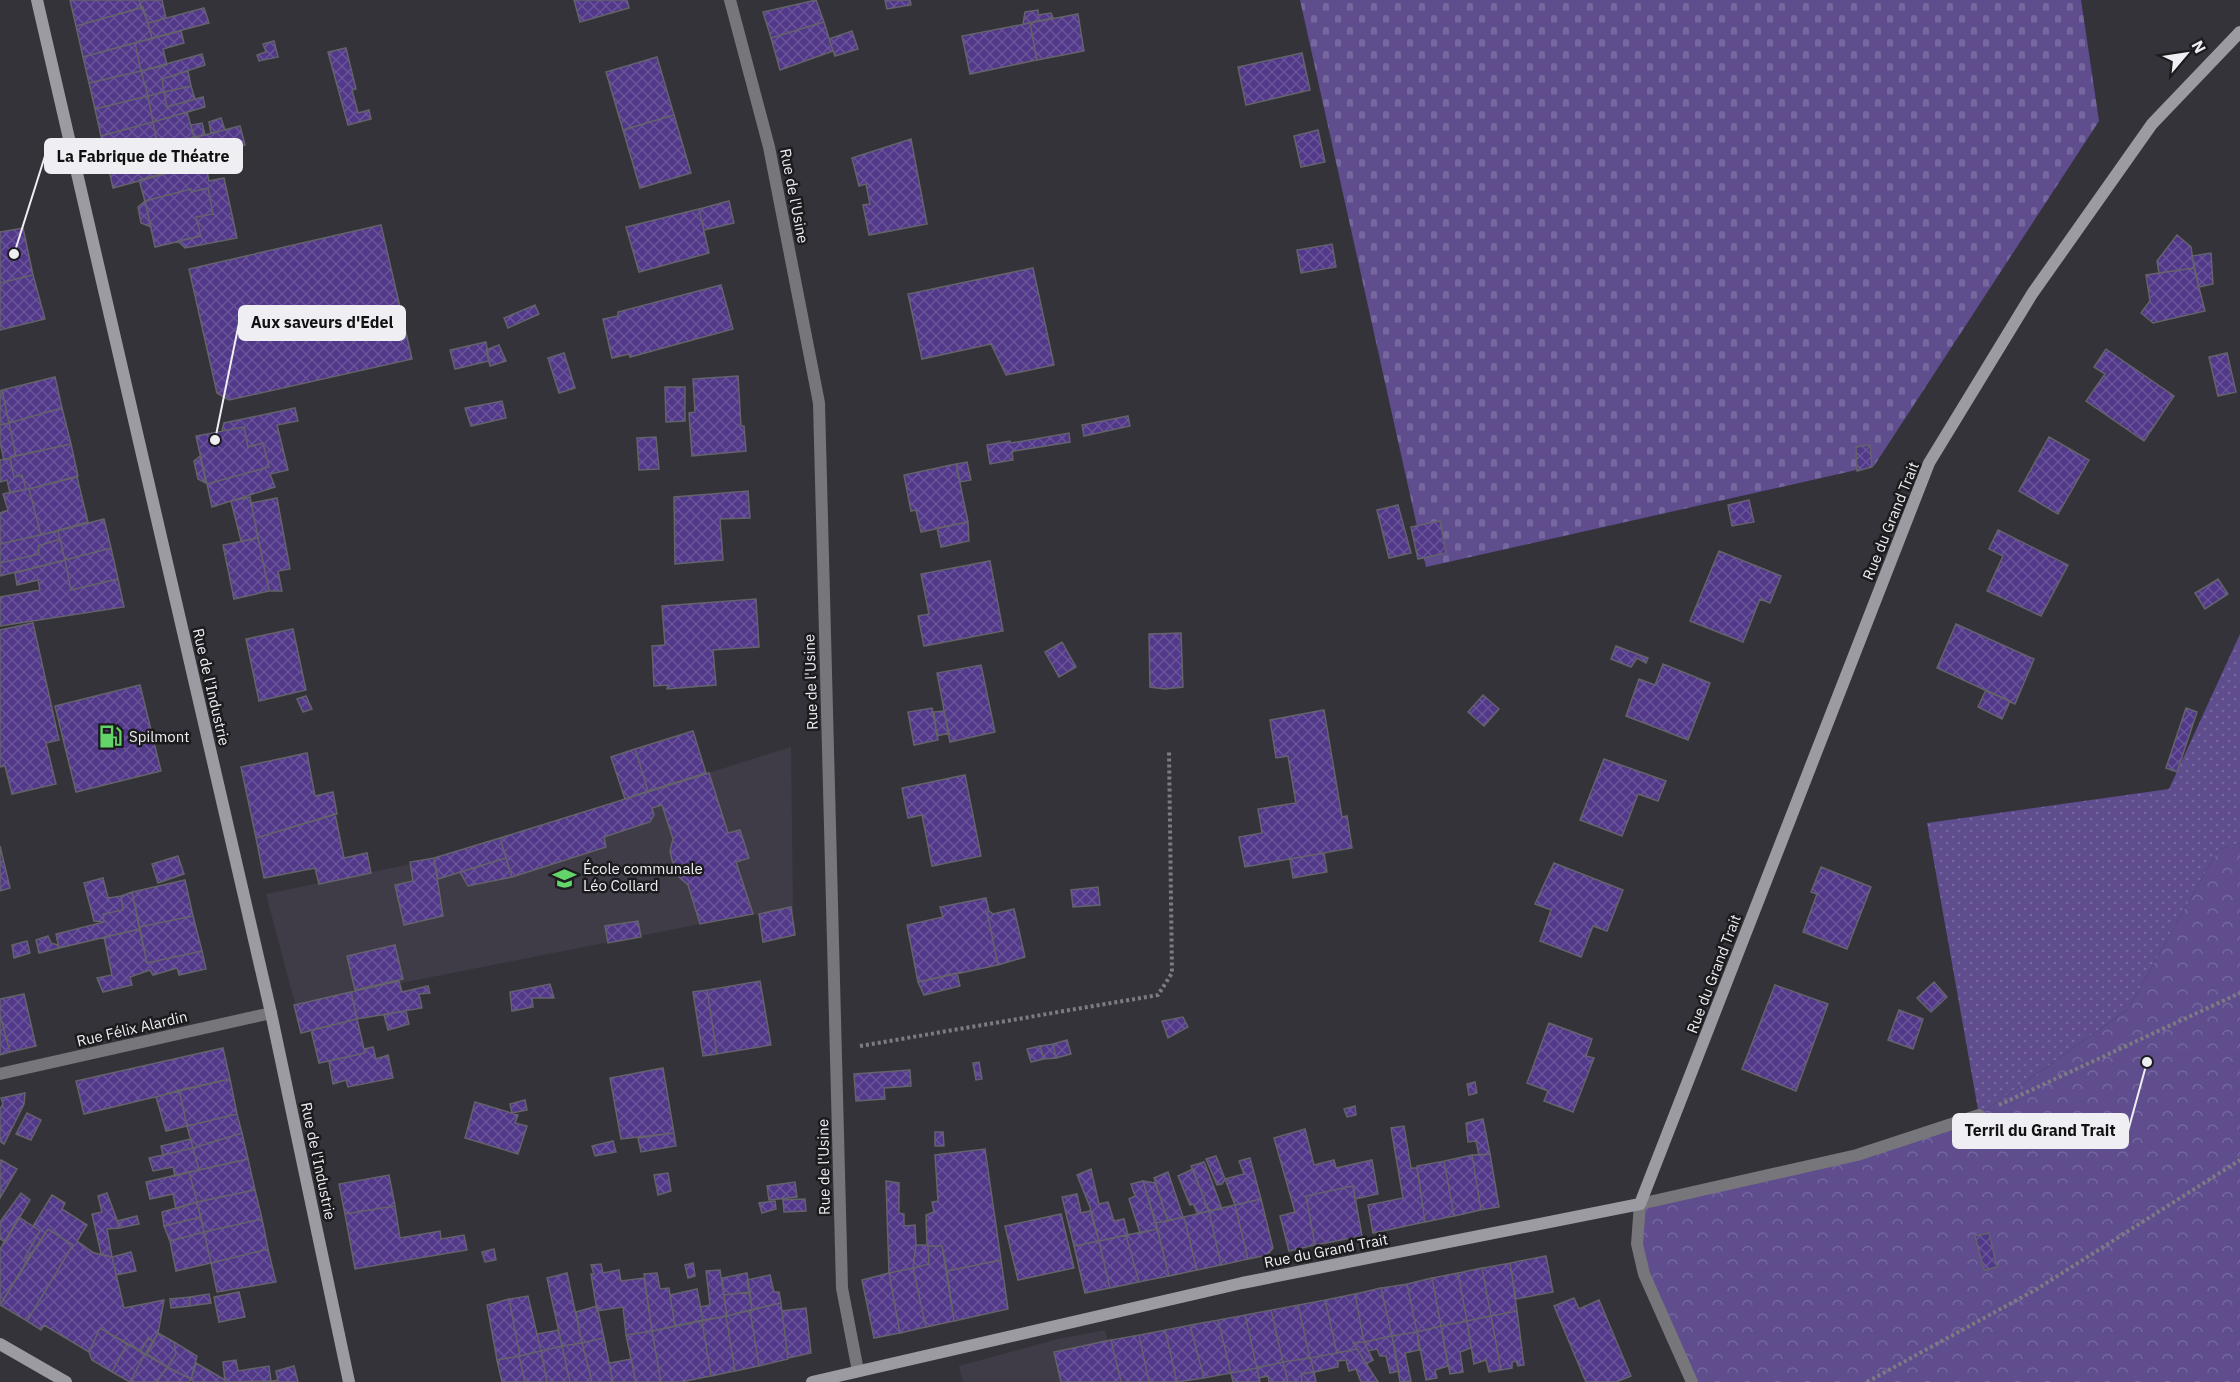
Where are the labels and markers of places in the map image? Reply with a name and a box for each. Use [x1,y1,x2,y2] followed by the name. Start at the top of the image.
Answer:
[45,139,242,173] callout: La Fabrique de Théatre
[239,306,405,340] callout: Aux saveurs d'Edel
[98,724,124,750] fuel station icon: Spilmont
[129,727,190,746] place label: Spilmont
[583,859,703,895] place label: École communale Léo Collard
[552,865,578,891] school or university icon: École communale Léo Collard
[1953,1114,2128,1148] callout: Terril du Grand Trait

